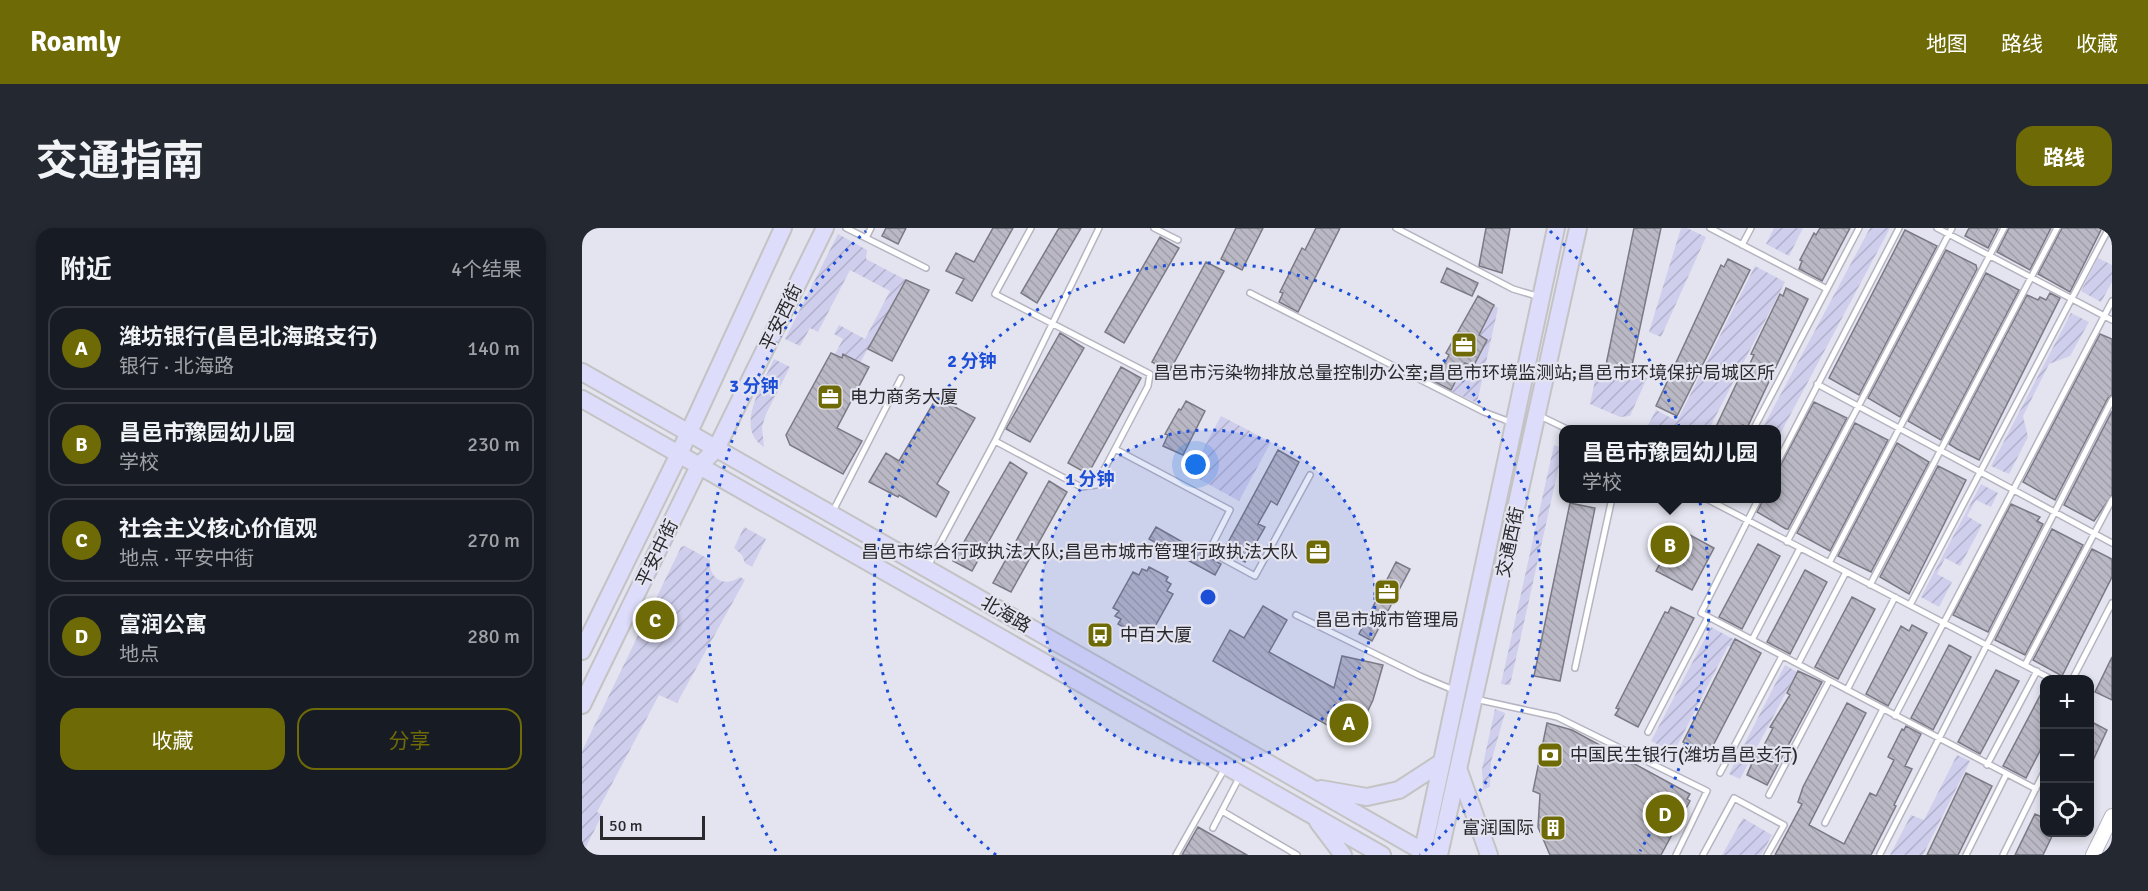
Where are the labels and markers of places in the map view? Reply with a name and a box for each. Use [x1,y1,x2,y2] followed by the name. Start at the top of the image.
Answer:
[1449,330,1479,360] office icon: 昌邑市污染物排放总量控制办公室;昌邑市环境监测站;昌邑市环境保护局城区所
[1153,362,1775,384] place label: 昌邑市污染物排放总量控制办公室;昌邑市环境监测站;昌邑市环境保护局城区所
[815,382,845,412] office icon: 电力商务大厦
[850,386,958,408] place label: 电力商务大厦
[1650,522,1690,568] pin: B
[1303,537,1333,567] office icon: 昌邑市综合行政执法大队;昌邑市城市管理行政执法大队
[861,541,1298,563] place label: 昌邑市综合行政执法大队;昌邑市城市管理行政执法大队
[1372,577,1402,607] office icon: 昌邑市城市管理局
[1198,587,1218,607] centre of rings
[636,598,674,642] pin: C
[1315,609,1459,631] place label: 昌邑市城市管理局
[1085,620,1115,650] bus stop icon: 中百大厦
[1120,624,1192,646] place label: 中百大厦
[1330,700,1368,746] pin: A
[1535,740,1565,770] bank icon: 中国民生银行(潍坊昌邑支行)
[1570,744,1798,766] place label: 中国民生银行(潍坊昌邑支行)
[1646,792,1684,836] pin: D
[1538,813,1568,843] building icon: 富润国际
[1462,817,1534,839] place label: 富润国际

